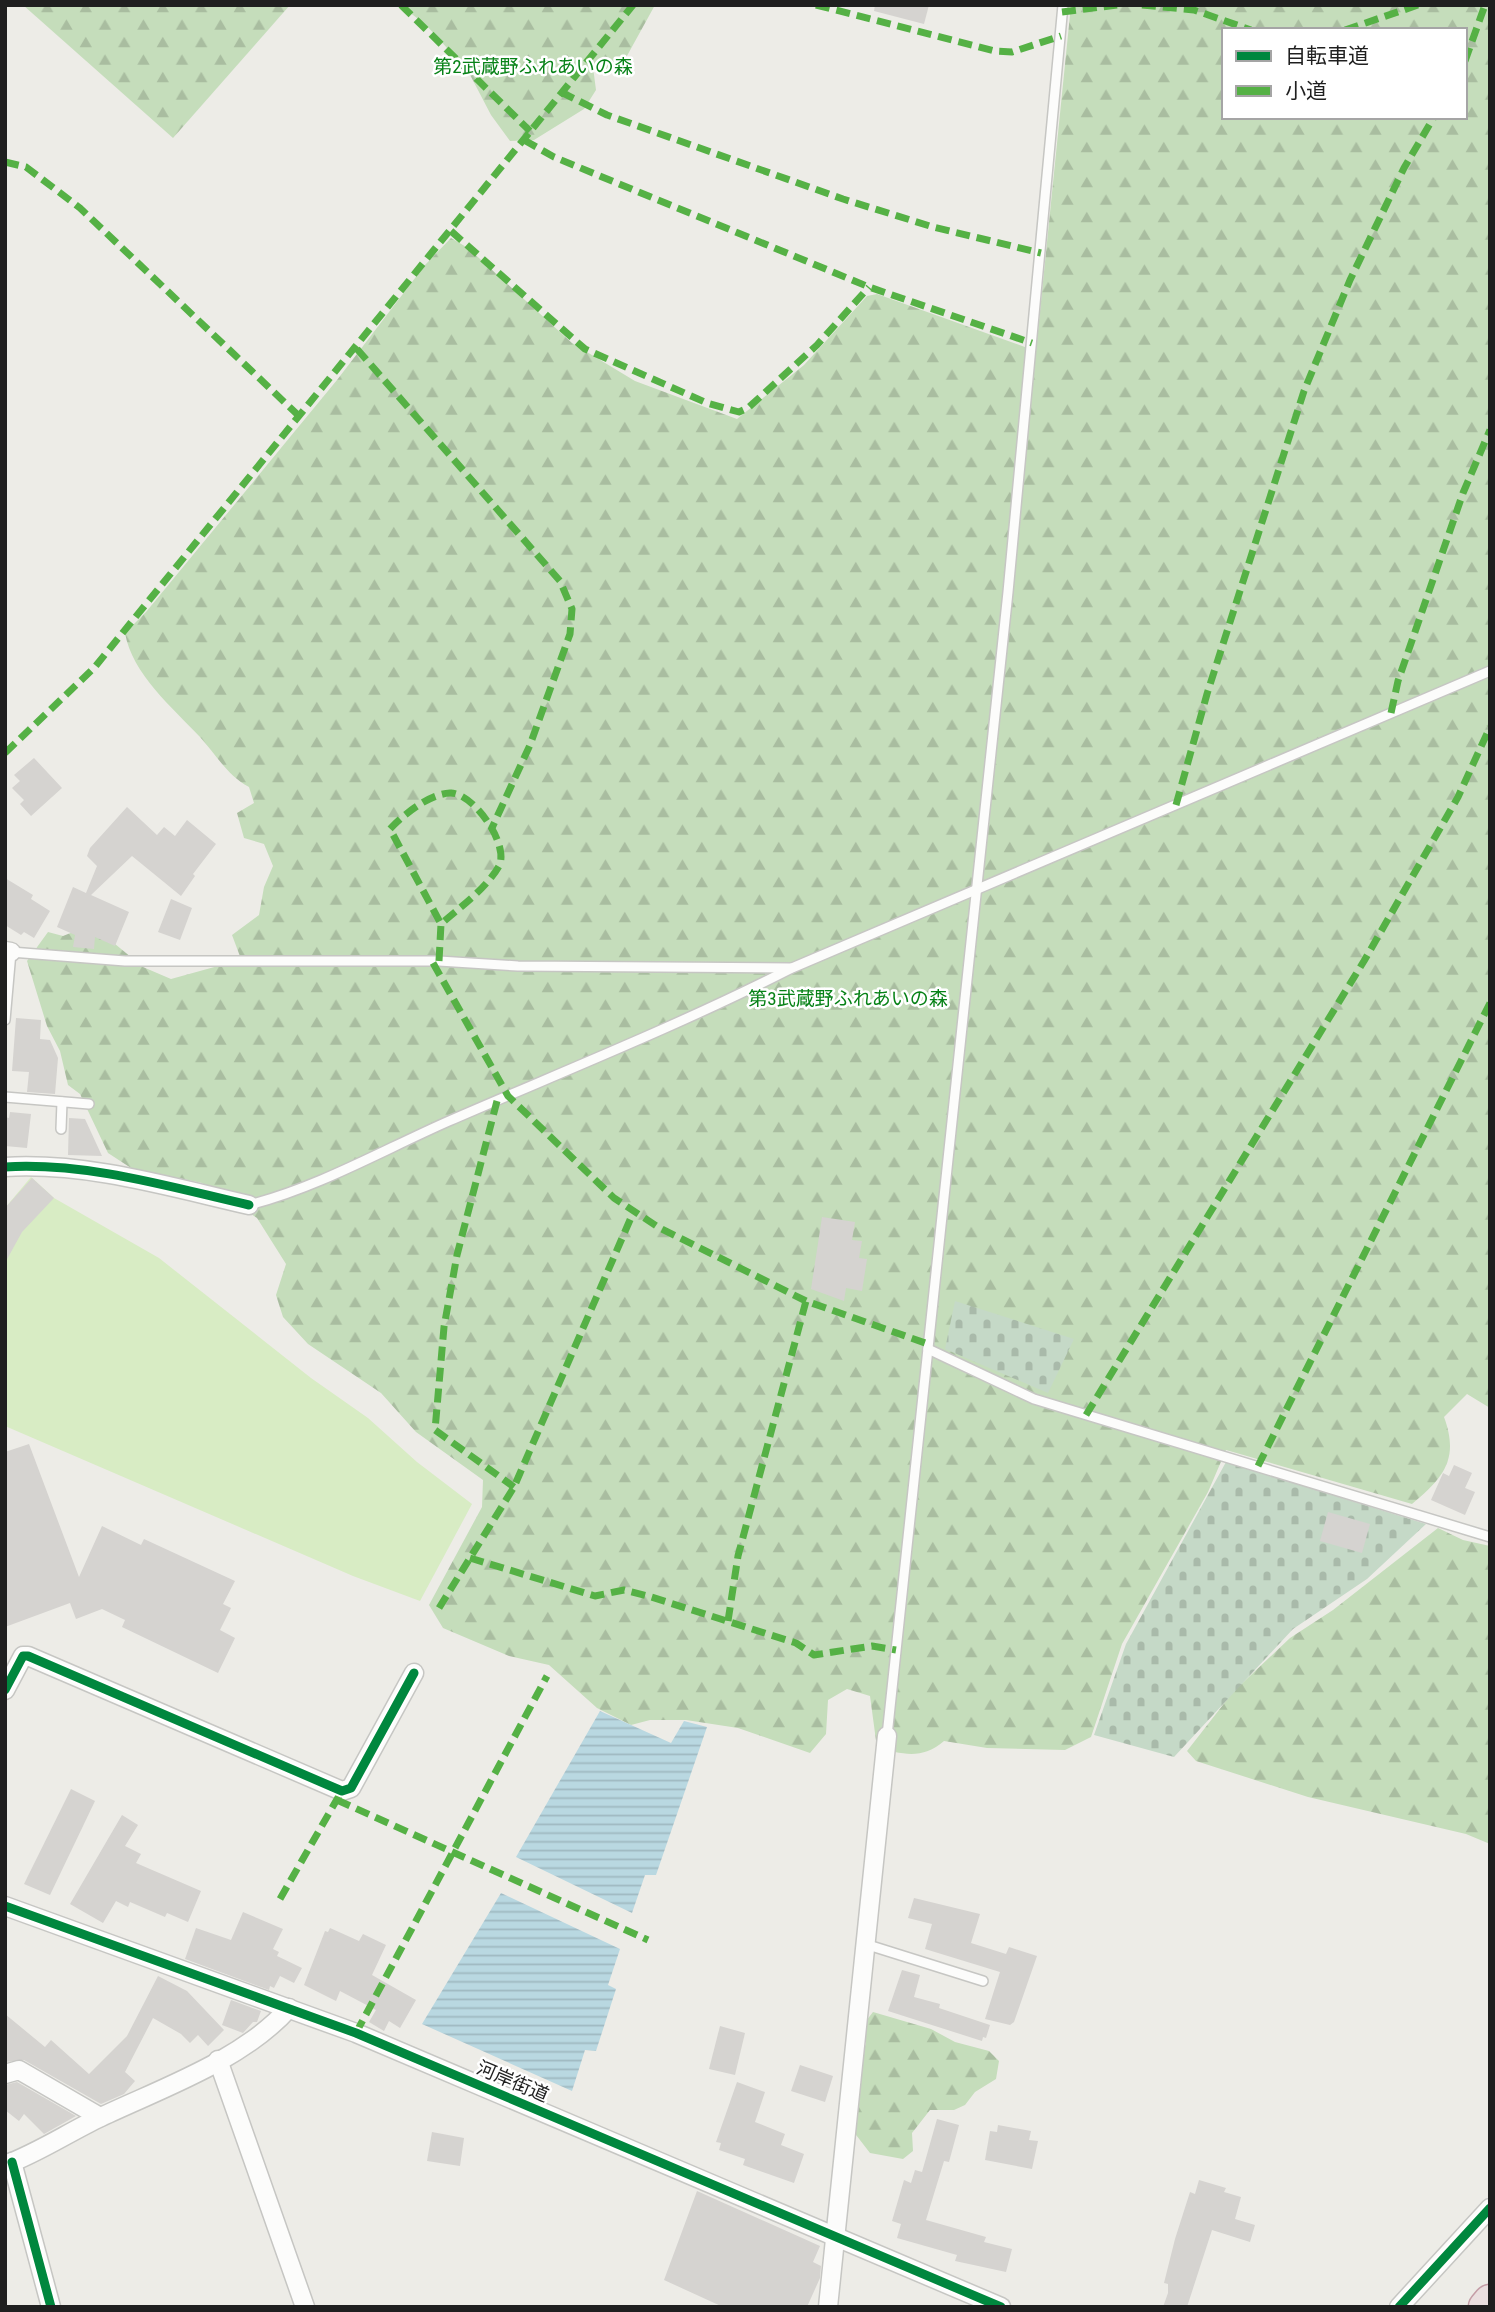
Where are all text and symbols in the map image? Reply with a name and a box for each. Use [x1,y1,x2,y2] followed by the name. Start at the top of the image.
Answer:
[1222,28,1467,119] legend
[1285,44,1369,68] text: 自転車道
[433,55,633,78] park label: 第2武蔵野ふれあいの森
[1285,79,1327,103] text: 小道
[748,987,948,1010] park label: 第3武蔵野ふれあいの森
[473,2056,552,2107] street label: 河岸街道

